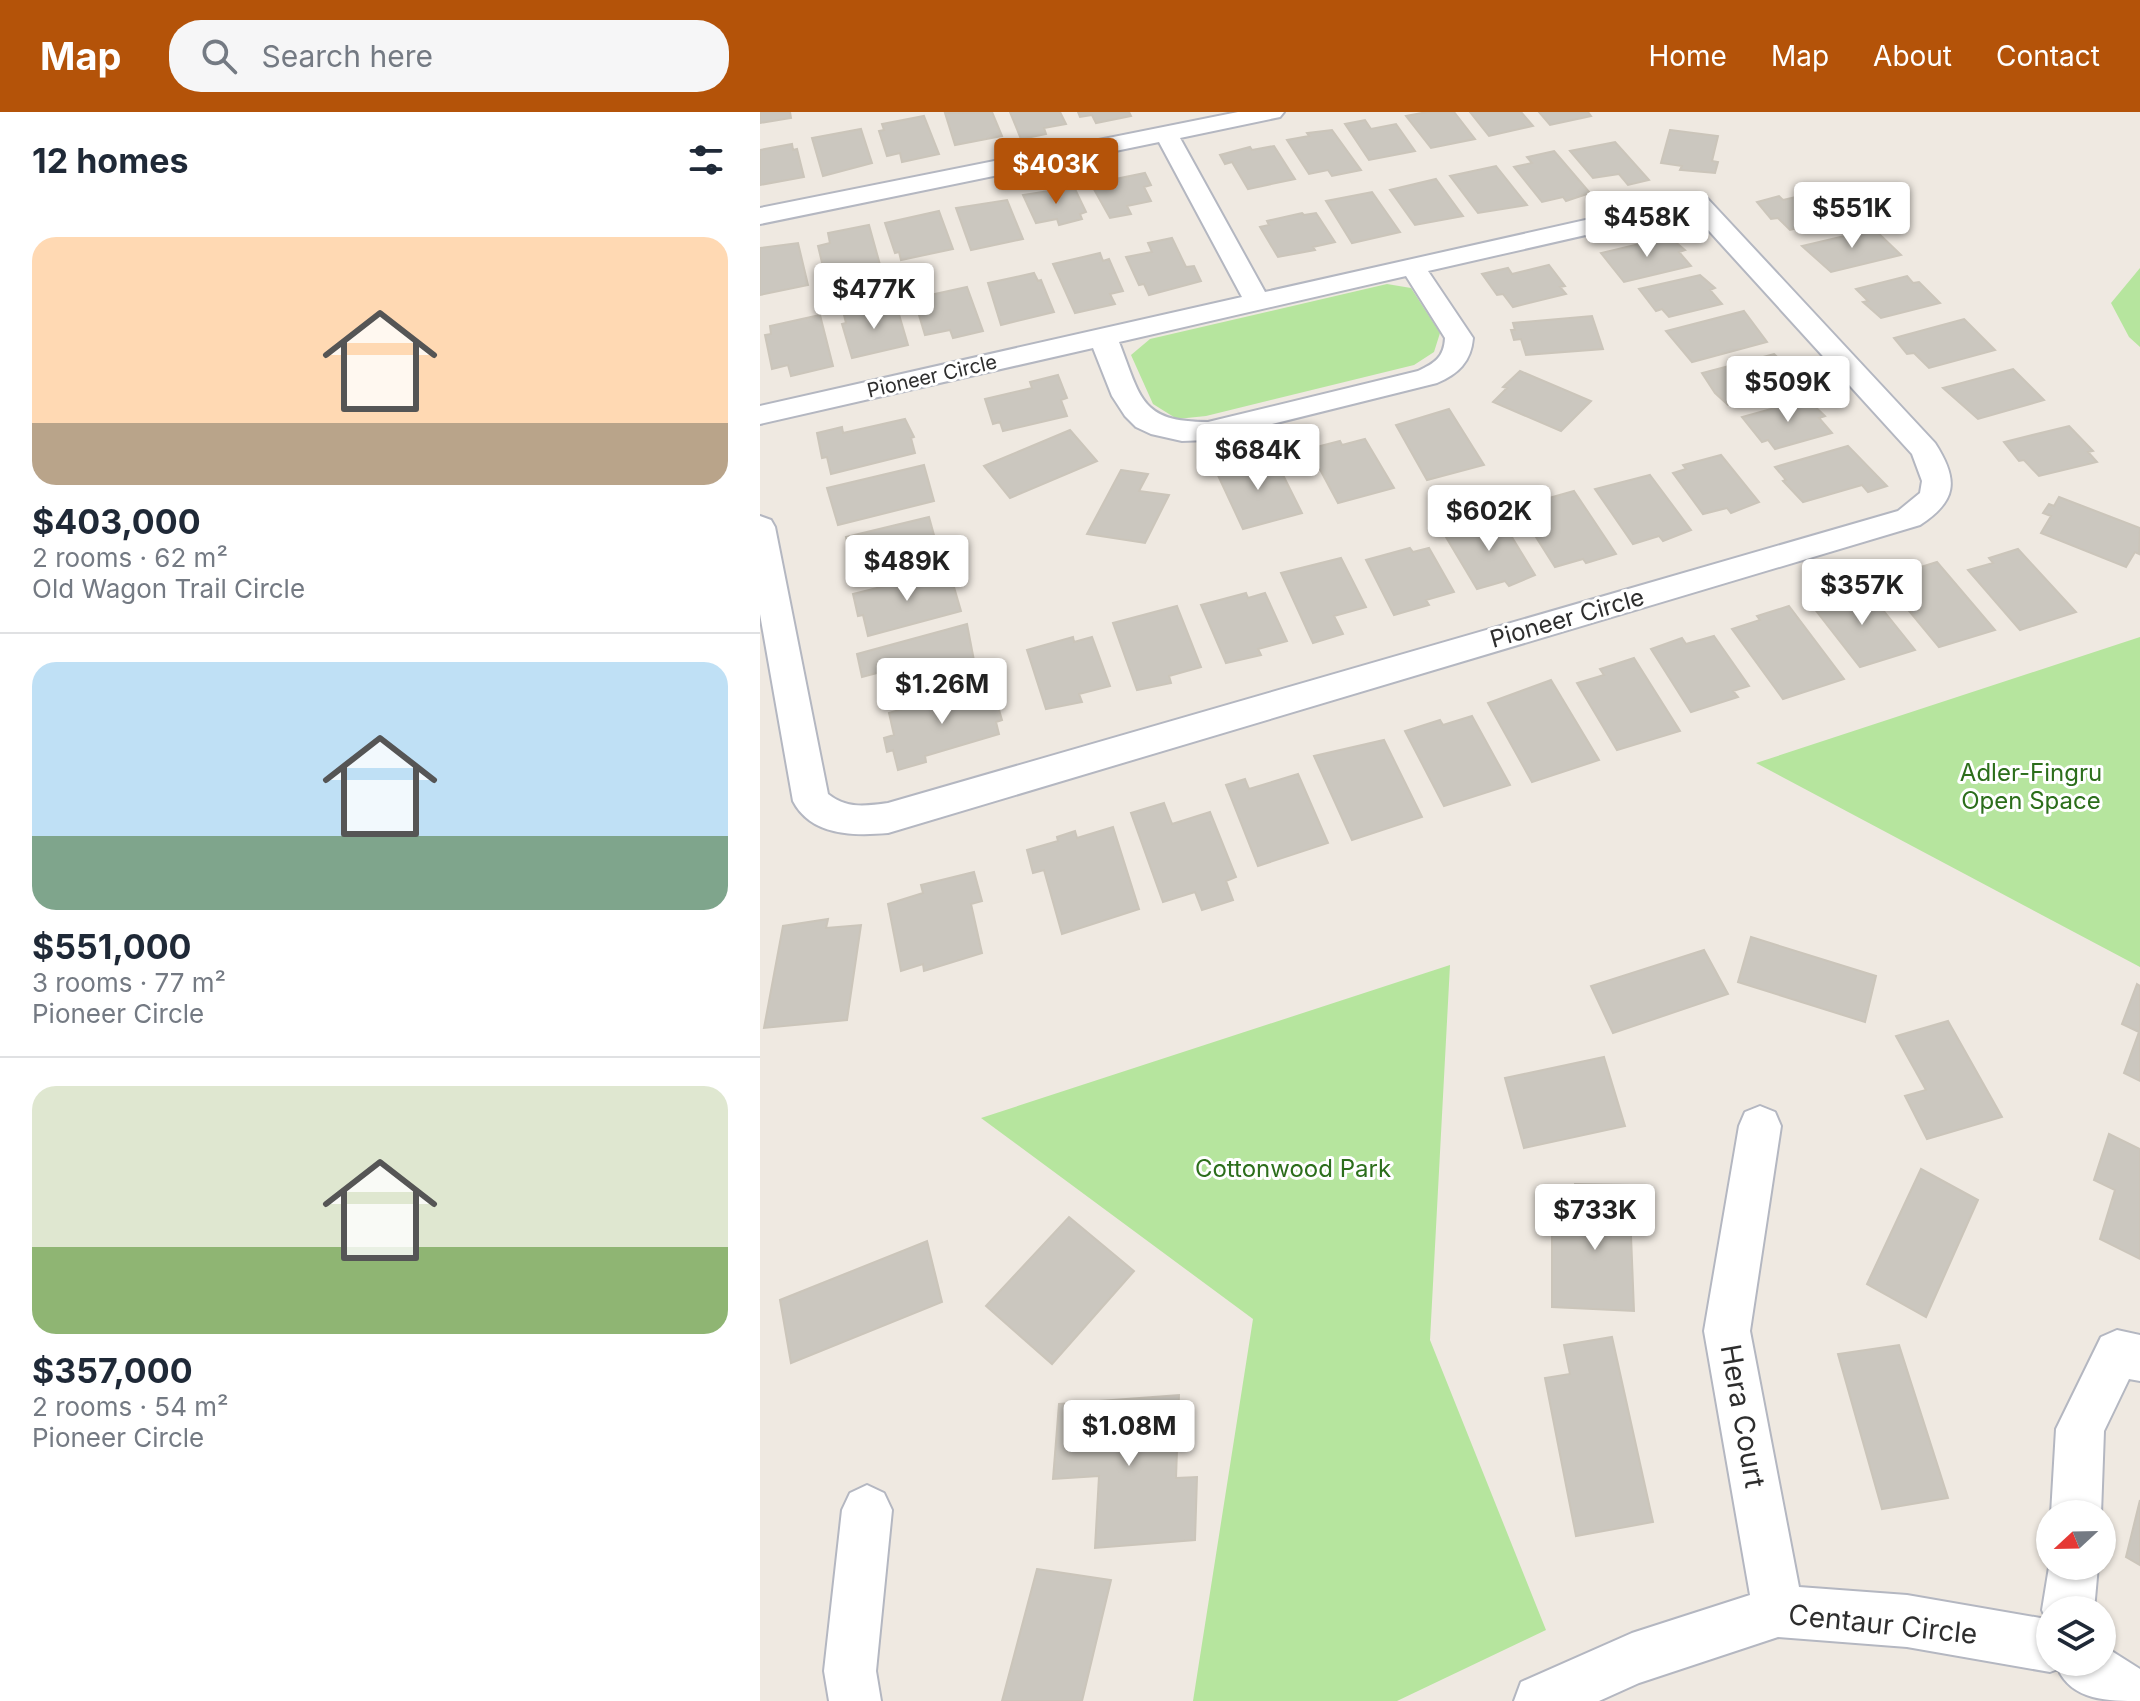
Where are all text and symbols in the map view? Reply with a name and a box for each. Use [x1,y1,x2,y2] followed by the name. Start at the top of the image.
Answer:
[169,20,729,92] search box
[40,33,121,79] text: Map
[197,34,241,78] icon: search
[261,38,433,74] text: Search here
[1648,39,1727,73] text: Home
[1771,39,1829,73] text: Map
[1873,39,1952,73] text: About
[1996,39,2100,73] text: Contact
[684,138,728,182] icon: filters
[1000,138,1112,206] pin: $403K
[32,140,188,181] text: 12 homes
[1012,148,1100,179] text: $403K
[1796,182,1908,250] pin: $551K
[1591,191,1703,259] pin: $458K
[1812,192,1892,223] text: $551K
[1604,201,1690,232] text: $458K
[818,263,930,331] pin: $477K
[832,273,916,304] text: $477K
[308,289,452,433] icon: home
[865,349,999,403] street label: Pioneer Circle
[1732,356,1844,424] pin: $509K
[1745,366,1831,397] text: $509K
[1202,424,1314,492] pin: $684K
[1214,434,1302,465] text: $684K
[1433,485,1545,553] pin: $602K
[1446,495,1532,526] text: $602K
[32,501,201,542] text: $403,000
[851,535,963,603] pin: $489K
[32,542,228,573] text: 2 rooms · 62 m²
[863,545,951,576] text: $489K
[1806,559,1918,627] pin: $357K
[1820,569,1904,600] text: $357K
[32,573,305,604] text: Old Wagon Trail Circle
[1487,582,1647,654] street label: Pioneer Circle
[877,658,1007,726] pin: $1.26M
[895,668,989,699] text: $1.26M
[308,714,452,858] icon: home
[1960,758,2102,815] park label: Adler-Fingru Open Space
[32,926,192,967] text: $551,000
[32,967,226,998] text: 3 rooms · 77 m²
[32,998,204,1029] text: Pioneer Circle
[308,1138,452,1282] icon: home
[1195,1154,1391,1183] park label: Cottonwood Park
[1539,1184,1651,1252] pin: $733K
[1553,1194,1637,1225] text: $733K
[1714,1342,1772,1490] street label: Hera Court
[32,1350,193,1391] text: $357,000
[32,1391,229,1422] text: 2 rooms · 54 m²
[1064,1400,1194,1468] pin: $1.08M
[1082,1410,1176,1441] text: $1.08M
[32,1422,204,1453] text: Pioneer Circle
[2036,1500,2116,1580] north arrow
[2036,1500,2116,1676] map controls
[2036,1596,2116,1676] button: layers
[1787,1597,1979,1651] street label: Centaur Circle

